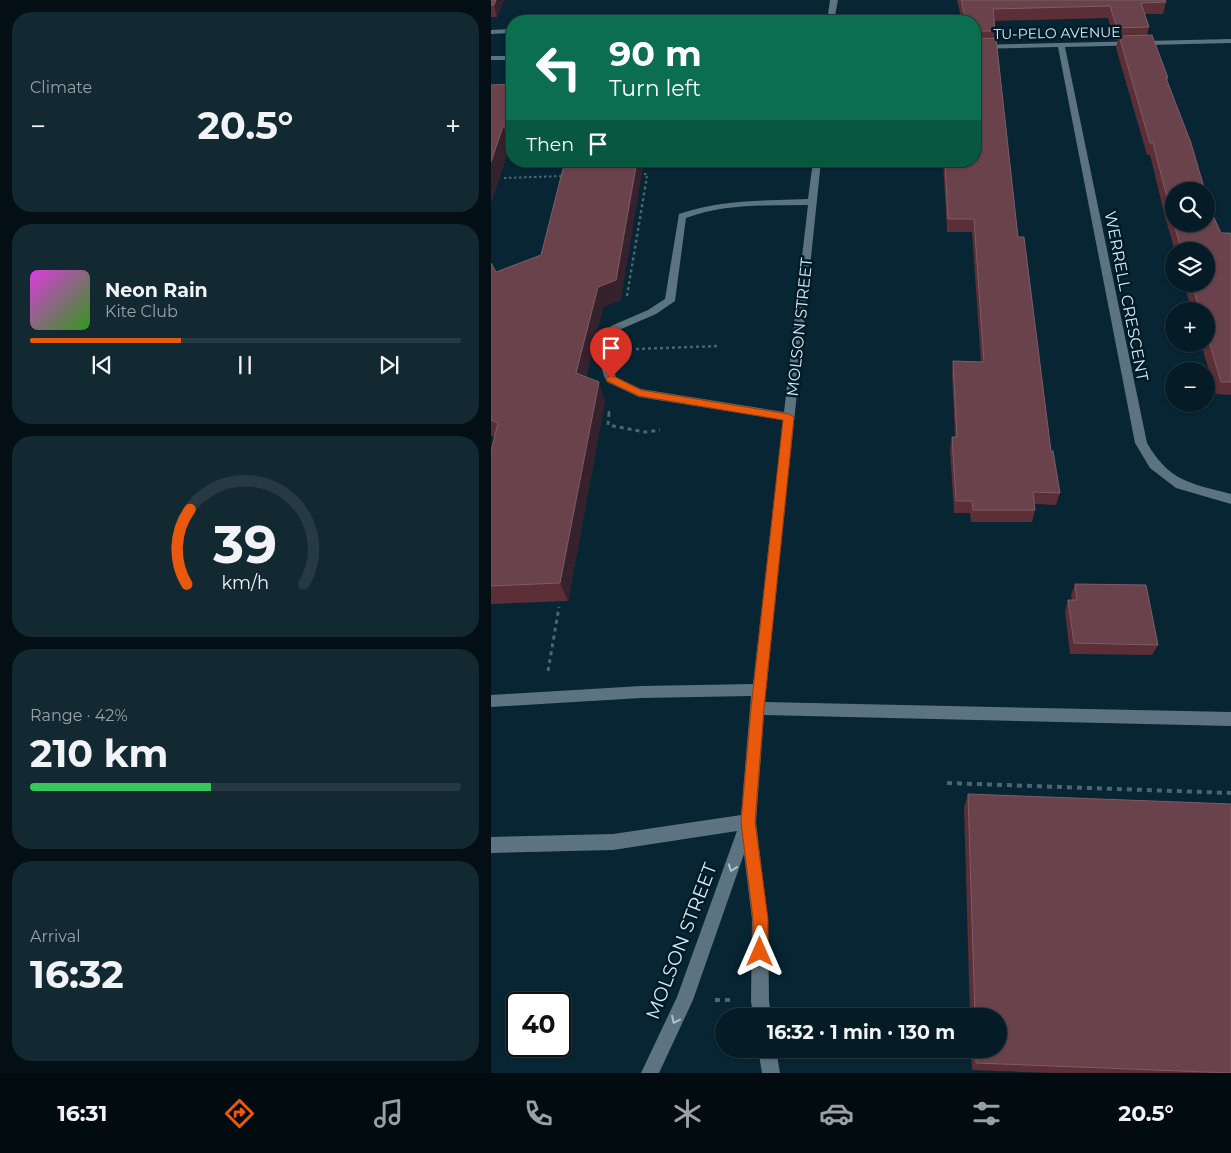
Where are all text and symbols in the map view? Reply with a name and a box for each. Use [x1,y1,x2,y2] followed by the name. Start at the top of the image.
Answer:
[993,23,1121,43] street label: TU-PELO AVENUE
[609,32,702,75] text: 90 m
[526,35,591,100] icon: left
[609,75,701,102] text: Turn left
[30,78,92,97] text: Climate
[198,102,293,149] text: 20.5°
[30,109,46,143] text: −
[445,109,461,143] text: +
[584,130,612,158] icon: arrive
[526,133,574,156] text: Then
[1165,182,1215,412] map controls
[1165,182,1215,232] button: search
[1101,209,1152,384] street label: WERRELL CRESCENT
[1165,242,1215,292] button: layers
[783,256,816,397] street label: MOLSON STREET
[105,279,208,302] text: Neon Rain
[105,302,178,321] text: Kite Club
[1165,302,1215,352] button: +
[590,327,632,378] pin
[597,334,625,362] icon: arrive
[88,351,116,379] icon: previous
[231,351,259,379] icon: pause
[375,351,403,379] icon: next
[1165,362,1215,412] button: −
[213,513,277,576] text: 39
[222,572,269,593] text: km/h
[30,706,128,725] text: Range · 42%
[30,730,169,777] text: 210 km
[641,860,722,1023] street label: MOLSON STREET
[728,863,738,872] one-way arrow
[733,925,785,977] position arrow
[30,927,80,946] text: Arrival
[30,951,124,998] text: 16:32
[506,992,571,1057] speed limit sign: 40
[671,1015,681,1024] one-way arrow
[767,1021,955,1044] text: 16:32 · 1 min · 130 m
[222,1096,257,1131] icon: directions
[371,1096,406,1131] icon: music
[521,1096,556,1131] icon: phone
[670,1096,705,1131] icon: climate
[819,1096,854,1131] icon: car
[969,1096,1004,1131] icon: filters
[57,1100,107,1127] text: 16:31
[1118,1100,1174,1127] text: 20.5°

